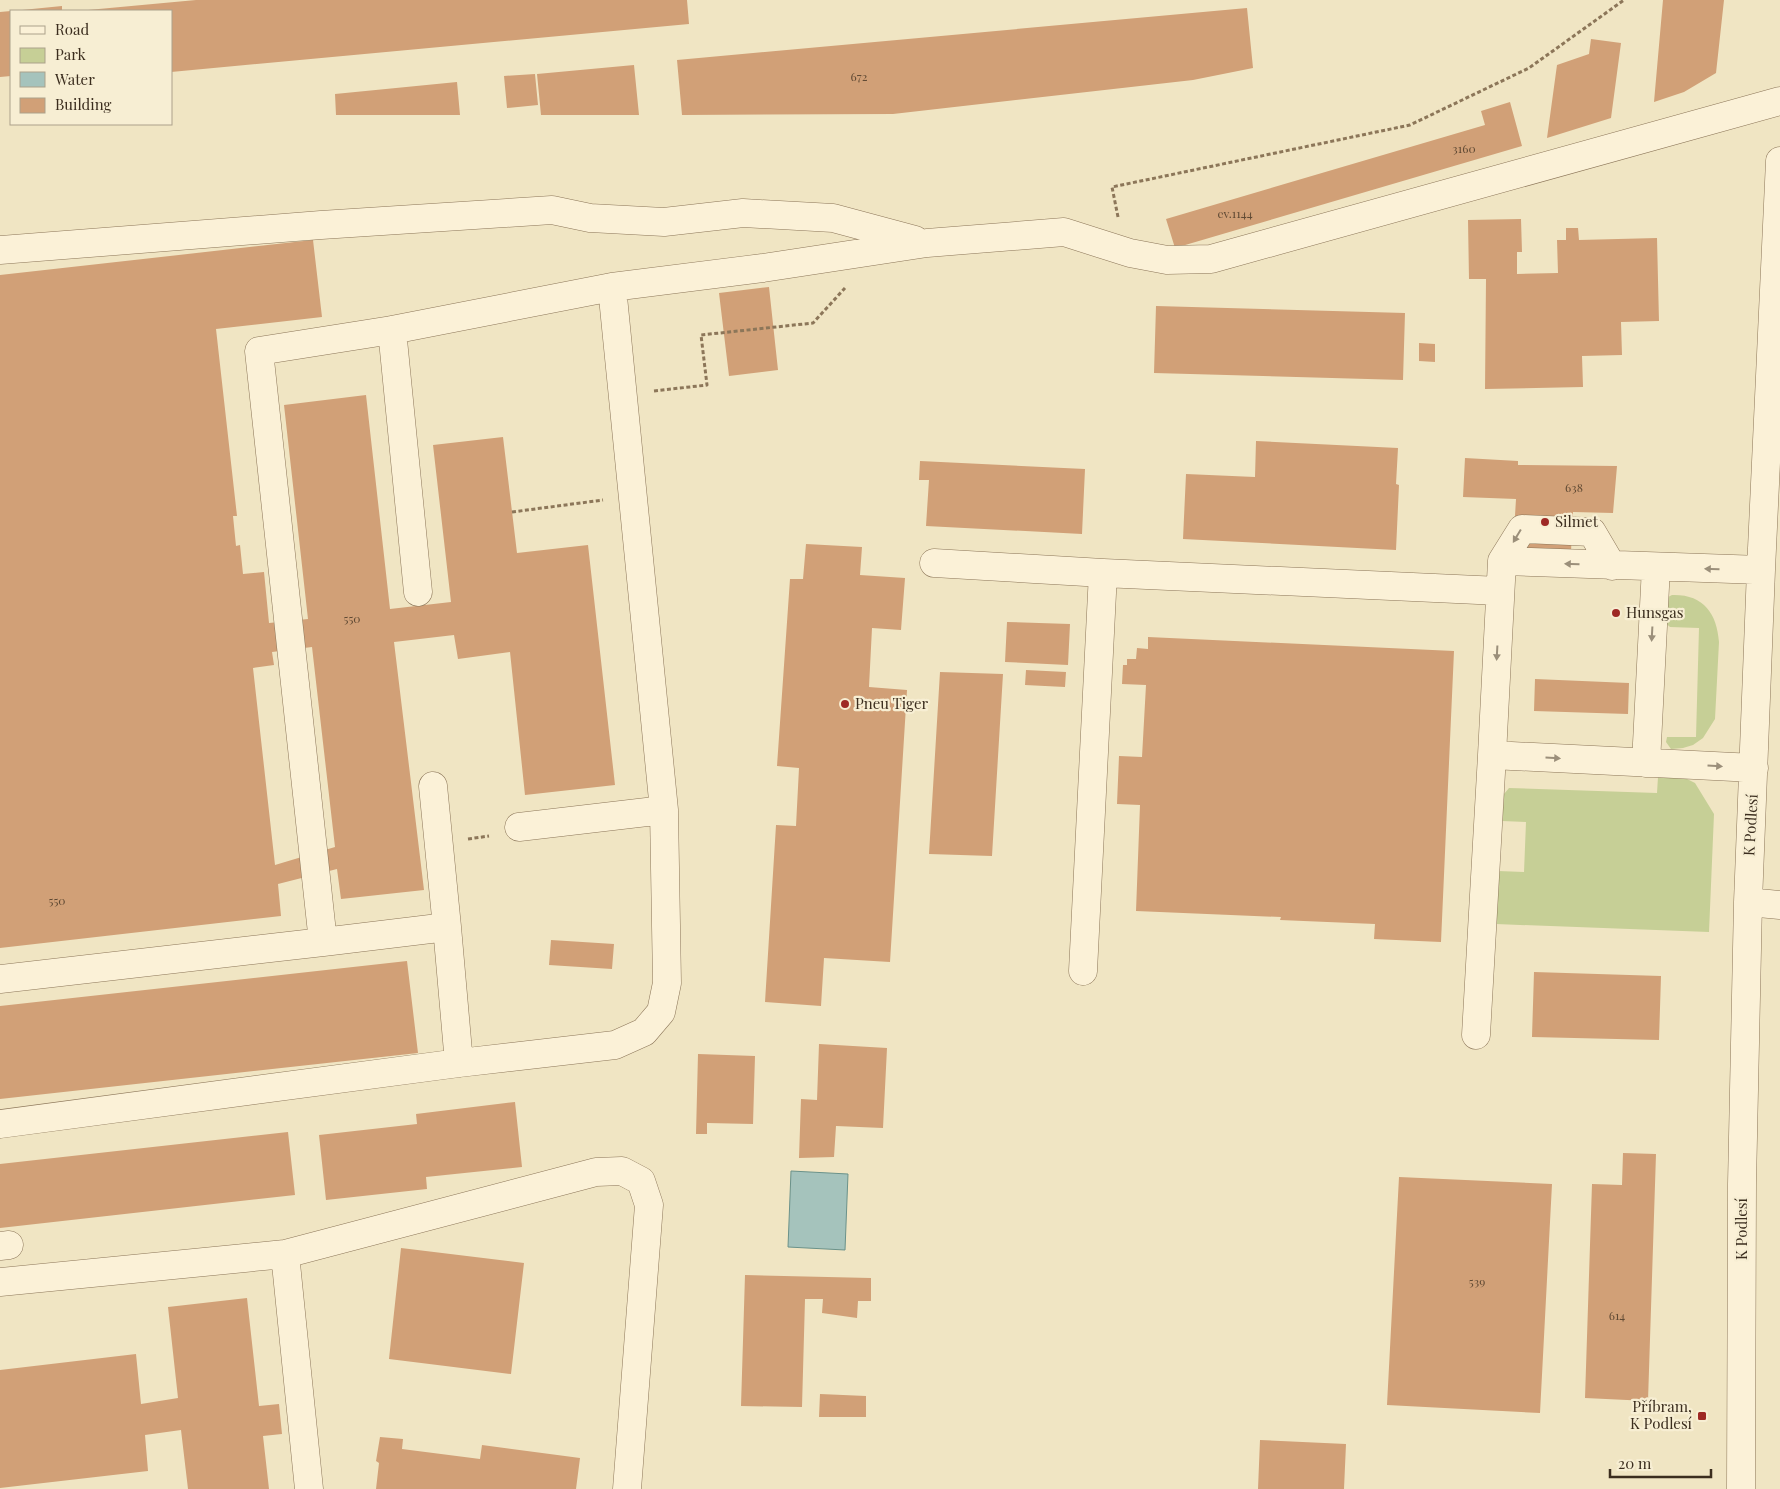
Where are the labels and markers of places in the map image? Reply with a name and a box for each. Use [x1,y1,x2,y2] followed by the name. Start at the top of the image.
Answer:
[1555,511,1599,531] place label: Silmet
[1539,516,1551,528] marker: Silmet
[1626,602,1684,622] place label: Hunsgas
[1610,607,1622,619] marker: Hunsgas
[855,693,928,713] place label: Pneu Tiger
[839,698,851,710] marker: Pneu Tiger
[1630,1396,1693,1433] place label: Příbram, K Podlesí
[1696,1410,1708,1422] marker: Příbram, K Podlesí

